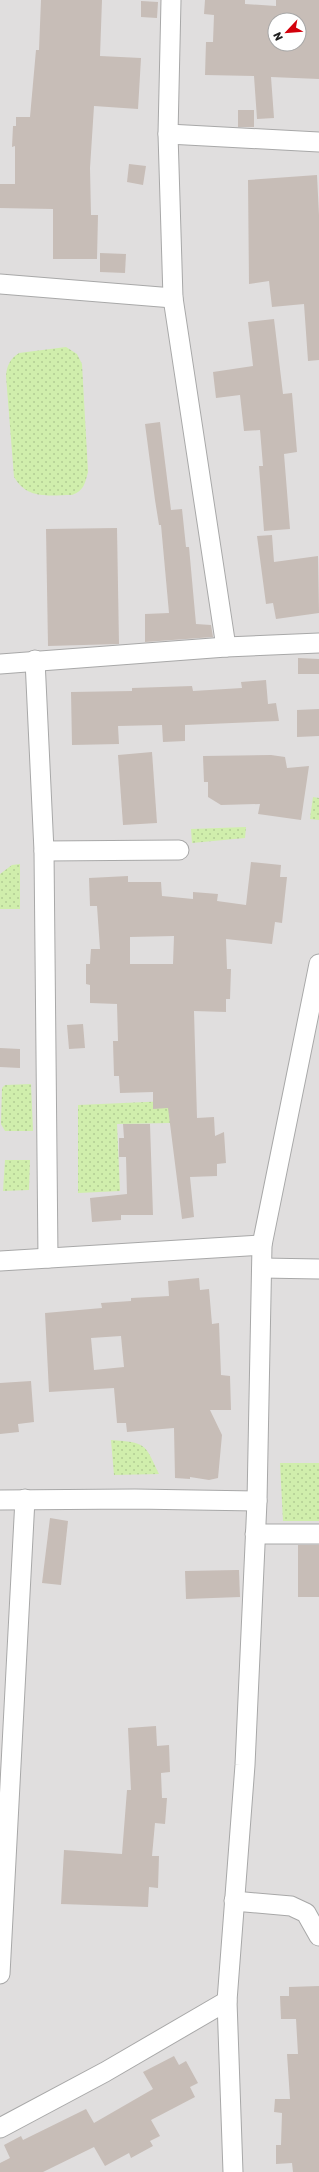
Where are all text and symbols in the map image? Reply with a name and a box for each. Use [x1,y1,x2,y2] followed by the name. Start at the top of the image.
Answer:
[267,12,307,52] north arrow
[271,30,286,43] text: N

